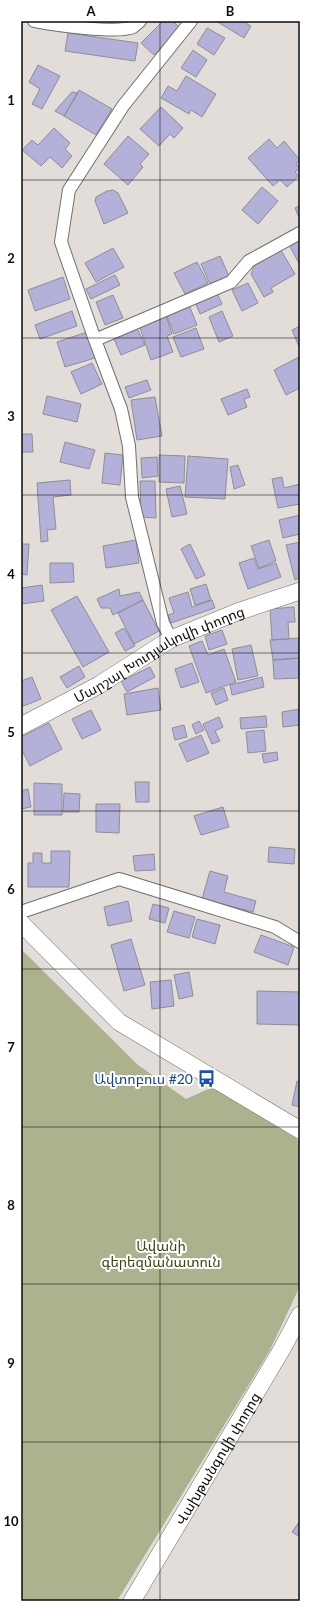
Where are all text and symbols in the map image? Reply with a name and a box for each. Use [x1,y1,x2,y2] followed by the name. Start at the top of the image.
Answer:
[85,3,96,19] text: A
[226,3,235,19] text: B
[7,92,15,108] text: 1
[7,250,15,266] text: 2
[7,408,15,424] text: 3
[7,566,15,582] text: 4
[70,602,246,705] street label: Մարշալ Խուդյակովի փողոց
[7,724,15,740] text: 5
[7,881,15,897] text: 6
[7,1039,15,1055] text: 7
[196,1068,216,1088] bus stop icon: Ավտոբուս #20
[94,1070,193,1087] place label: Ավտոբուս #20
[7,1197,15,1213] text: 8
[101,1237,221,1270] park label: Ավանի գերեզմանատուն
[7,1355,15,1371] text: 9
[171,1389,263,1528] street label: Վախթանգովի փողոց
[3,1513,19,1529] text: 10

